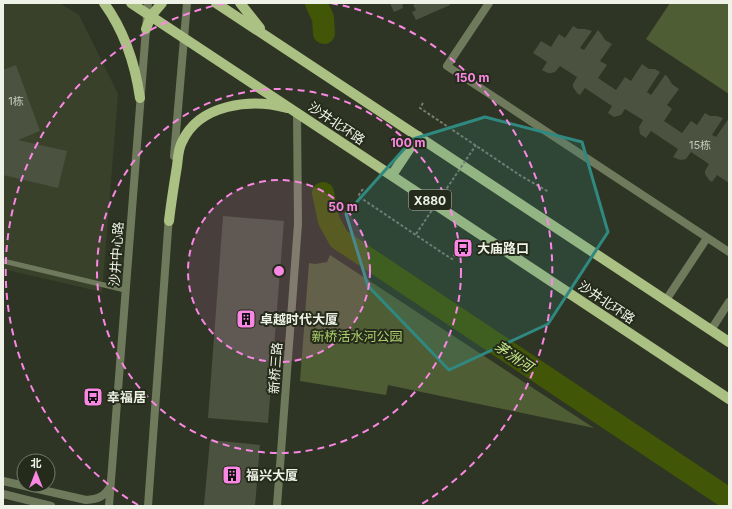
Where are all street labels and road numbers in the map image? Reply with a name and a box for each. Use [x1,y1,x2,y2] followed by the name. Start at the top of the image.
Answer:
[306,98,368,148] street label: 沙井北环路
[409,190,451,210] road number: X880
[106,221,126,287] street label: 沙井中心路
[576,277,638,327] street label: 沙井北环路
[265,341,285,395] street label: 新桥三路

